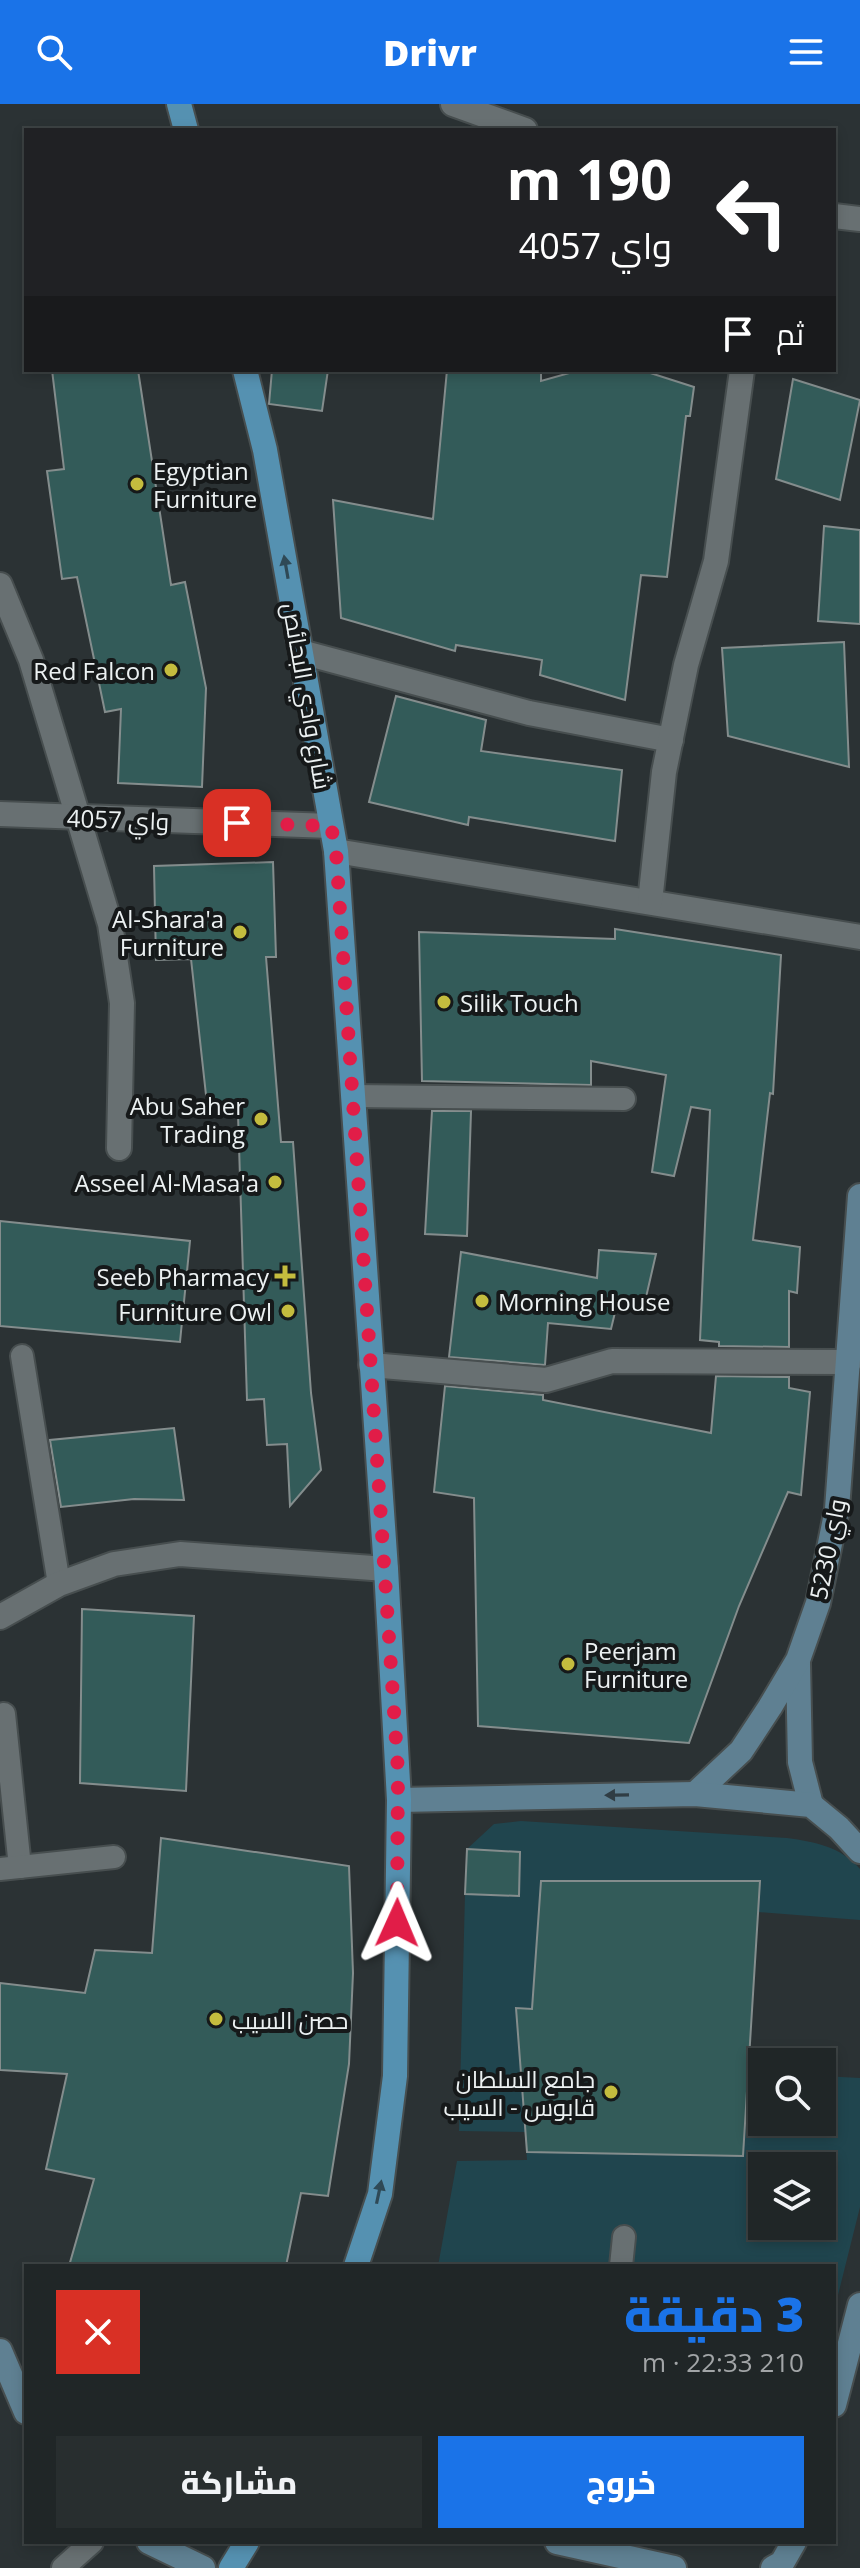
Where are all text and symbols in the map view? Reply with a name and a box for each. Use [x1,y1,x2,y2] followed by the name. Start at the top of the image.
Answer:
[383,28,477,77] text: Drivr
[32,30,76,74] icon: search
[784,30,828,74] icon: menu
[506,140,672,216] text: 190 m
[700,160,804,264] icon: left
[519,221,672,270] text: واي 4057
[716,312,760,356] icon: arrive
[776,313,804,354] text: ثم
[153,454,257,515] place label: Egyptian Furniture
[128,475,146,493] marker: Egyptian Furniture
[279,555,292,580] one-way arrow
[272,600,341,792] street label: شارع وادي البحائص
[33,654,155,687] place label: Red Falcon
[162,661,180,679] marker: Red Falcon
[203,789,271,857] pin
[66,801,170,840] street label: واي 4057
[215,801,259,845] icon: arrive
[112,902,224,963] place label: Al-Shara'a Furniture
[231,923,249,941] marker: Al-Shara'a Furniture
[460,986,579,1019] place label: Silik Touch
[435,993,453,1011] marker: Silik Touch
[130,1089,245,1150] place label: Abu Saher Trading
[252,1110,270,1128] marker: Abu Saher Trading
[74,1166,259,1199] place label: Asseel Al-Masa'a
[266,1173,284,1191] marker: Asseel Al-Masa'a
[97,1260,270,1293] place label: Seeb Pharmacy
[276,1267,294,1285] marker: Seeb Pharmacy
[498,1285,670,1318] place label: Morning House
[473,1292,491,1310] marker: Morning House
[118,1295,272,1328] place label: Furniture Owl
[279,1302,297,1320] marker: Furniture Owl
[801,1496,856,1603] street label: واي 5230
[584,1634,688,1695] place label: Peerjam Furniture
[559,1655,577,1673] marker: Peerjam Furniture
[604,1789,629,1802] one-way arrow
[355,1881,439,1965] position arrow
[232,2003,348,2036] place label: حصن السيب
[207,2010,225,2028] marker: حصن السيب
[748,2048,836,2240] map controls
[748,2048,836,2136] button: search
[443,2062,595,2123] place label: جامع السلطان قابوس - السيب
[602,2083,620,2101] marker: جامع السلطان قابوس - السيب
[748,2152,836,2240] button: layers
[373,2179,386,2204] one-way arrow
[624,2281,804,2346] text: 3 دقيقة
[56,2290,140,2374] button: close
[642,2344,804,2380] text: 210 m · 22:33
[56,2436,422,2528] button: مشاركة
[438,2436,804,2528] button: خروج

